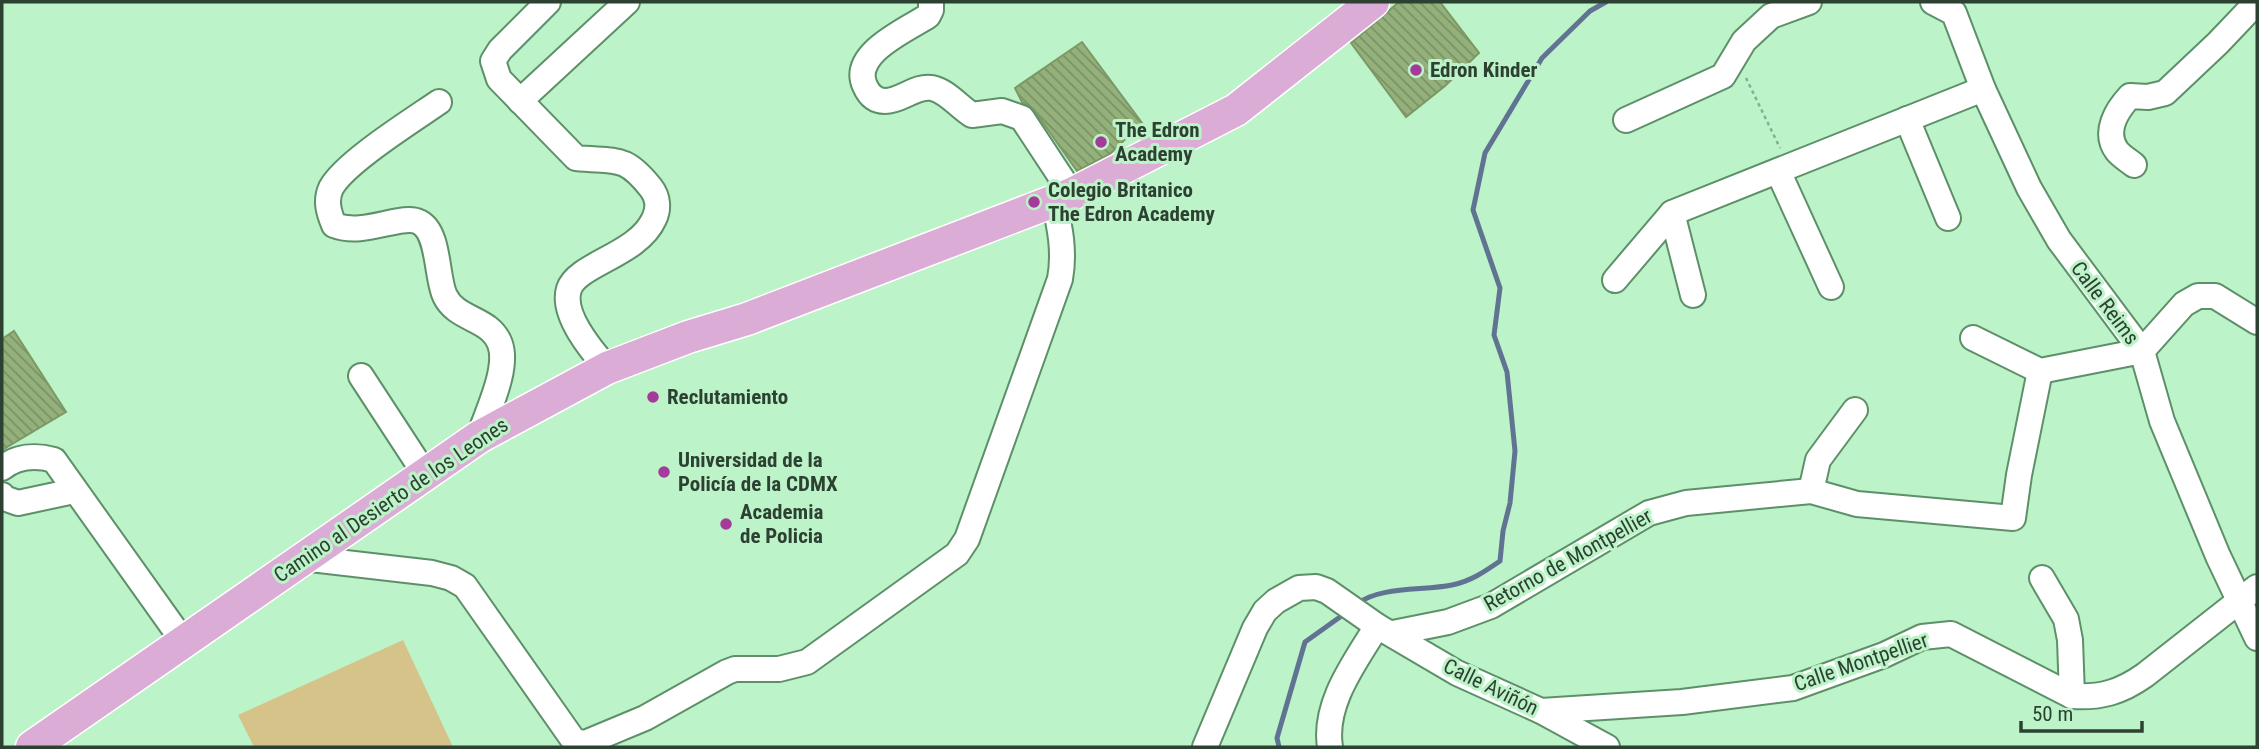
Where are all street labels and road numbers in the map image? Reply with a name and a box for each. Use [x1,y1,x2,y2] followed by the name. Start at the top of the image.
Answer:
[2066,257,2144,349] street label: Calle Reims
[269,413,513,587] street label: Camino al Desierto de los Leones
[1480,504,1656,616] street label: Retorno de Montpellier
[1791,628,1931,696] street label: Calle Montpellier
[1440,654,1542,720] street label: Calle Aviñón

